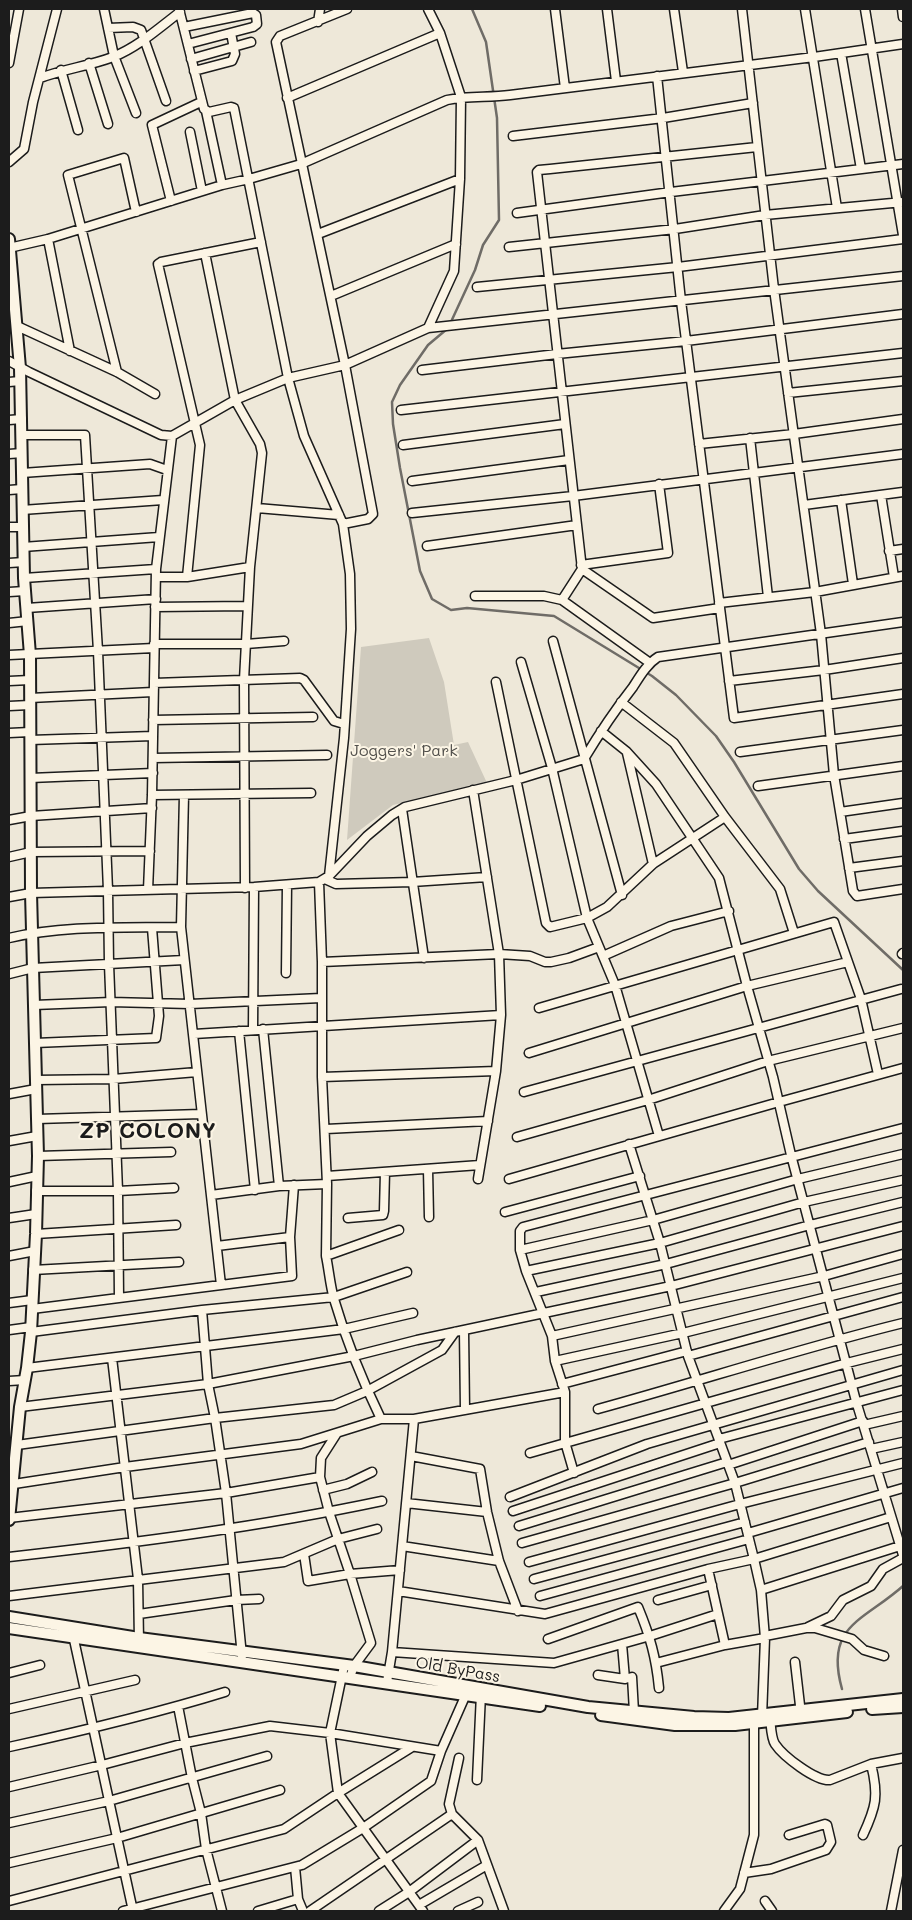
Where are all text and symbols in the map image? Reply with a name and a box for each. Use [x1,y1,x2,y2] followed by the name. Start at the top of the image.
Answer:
[350,741,458,761] park label: Joggers' Park
[78,1119,218,1145] district label: ZP COLONY
[414,1653,502,1687] street label: Old ByPass

